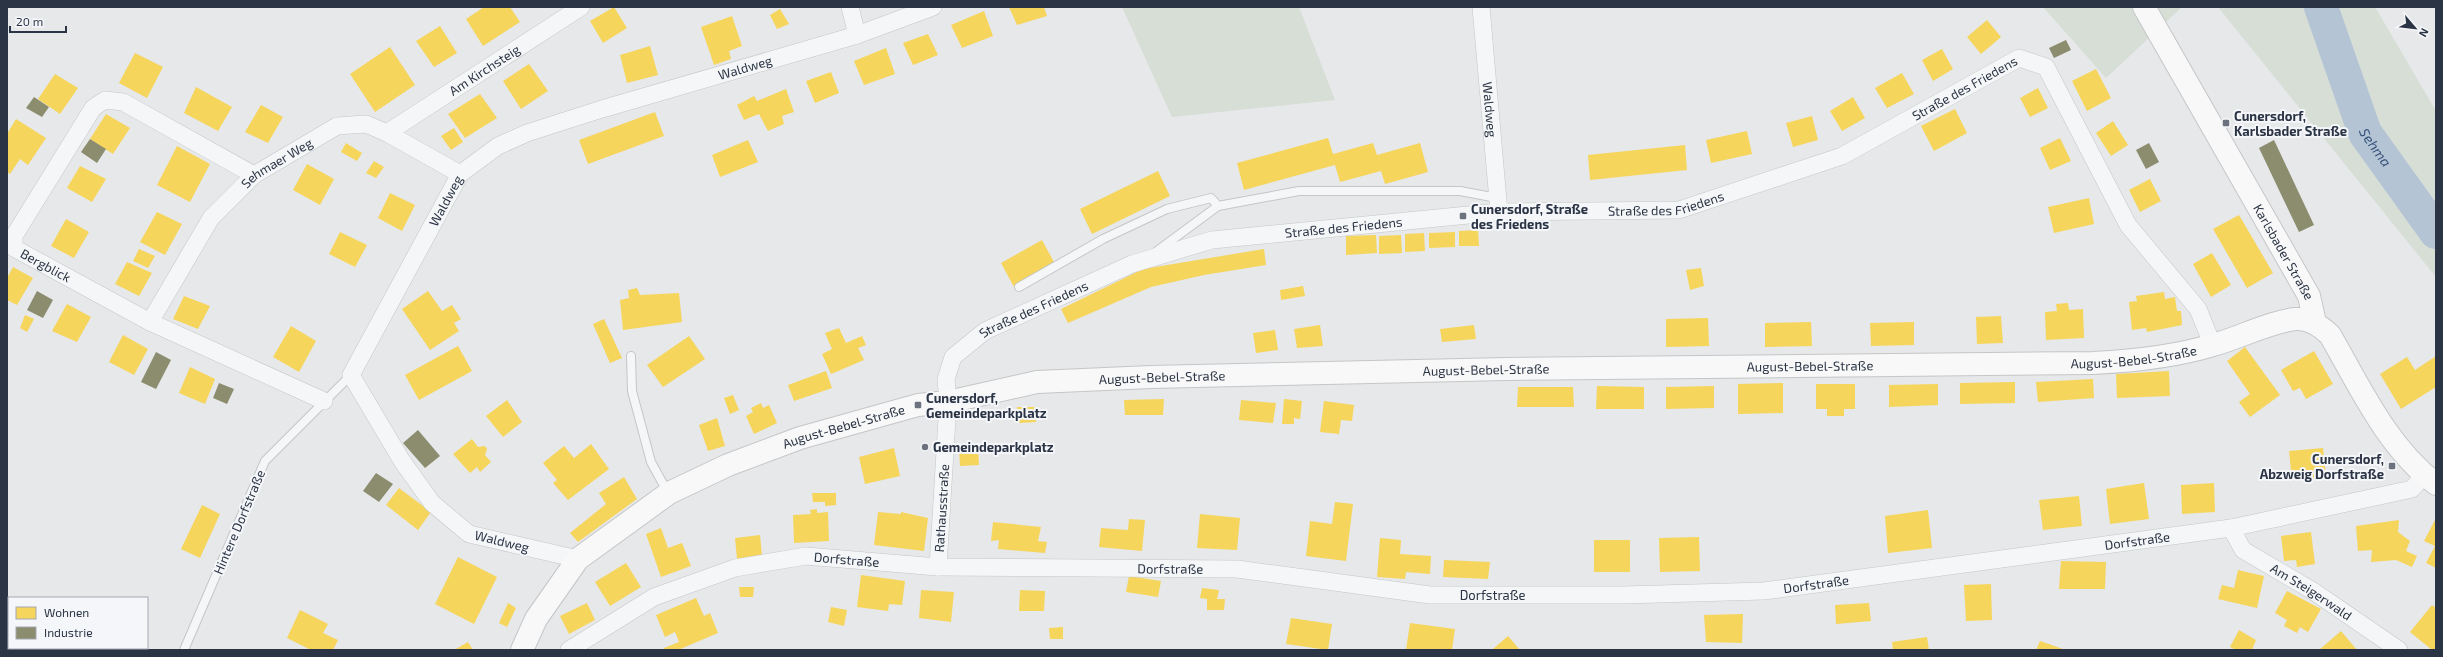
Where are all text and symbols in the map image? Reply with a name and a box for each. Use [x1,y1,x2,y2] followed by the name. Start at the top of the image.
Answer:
[10,8,66,34] scale bar
[2395,8,2435,48] north arrow
[16,14,43,28] text: 20 m
[2417,26,2432,40] text: N
[446,41,523,99] street label: Am Kirchsteig
[716,52,774,83] street label: Waldweg
[1909,53,2020,124] street label: Straße des Friedens
[1480,81,1500,138] street label: Waldweg
[2234,108,2347,139] place label: Cunersdorf, Karlsbader Straße
[2221,118,2231,128] marker: Cunersdorf, Karlsbader Straße
[2356,126,2395,170] water label: Sehma
[238,134,315,191] street label: Sehmaer Weg
[425,172,466,229] street label: Waldweg
[1608,188,1726,219] street label: Straße des Friedens
[1471,201,1588,232] place label: Cunersdorf, Straße des Friedens
[2250,201,2317,303] street label: Karlsbader Straße
[1458,211,1468,221] marker: Cunersdorf, Straße des Friedens
[1284,213,1403,241] street label: Straße des Friedens
[18,245,74,286] street label: Bergblick
[976,277,1090,341] street label: Straße des Friedens
[2071,342,2198,371] street label: August-Bebel-Straße
[1747,357,1873,375] street label: August-Bebel-Straße
[1423,361,1549,379] street label: August-Bebel-Straße
[1099,367,1226,387] street label: August-Bebel-Straße
[926,390,1047,421] place label: Cunersdorf, Gemeindeparkplatz
[913,400,923,410] marker: Cunersdorf, Gemeindeparkplatz
[780,401,907,452] street label: August-Bebel-Straße
[933,439,1054,455] place label: Gemeindeparkplatz
[920,442,930,452] marker: Gemeindeparkplatz
[2260,451,2384,482] place label: Cunersdorf, Abzweig Dorfstraße
[2387,461,2397,471] marker: Cunersdorf, Abzweig Dorfstraße
[931,463,952,553] street label: Rathausstraße
[210,467,268,577] street label: Hintere Dorfstraße
[473,527,531,555] street label: Waldweg
[2103,528,2171,553] street label: Dorfstraße
[813,549,880,570] street label: Dorfstraße
[1137,560,1203,577] street label: Dorfstraße
[2268,560,2355,623] street label: Am Steigerwald
[1782,572,1850,596] street label: Dorfstraße
[1460,587,1526,603] street label: Dorfstraße
[8,597,148,649] legend
[44,605,89,619] text: Wohnen
[44,625,93,639] text: Industrie

